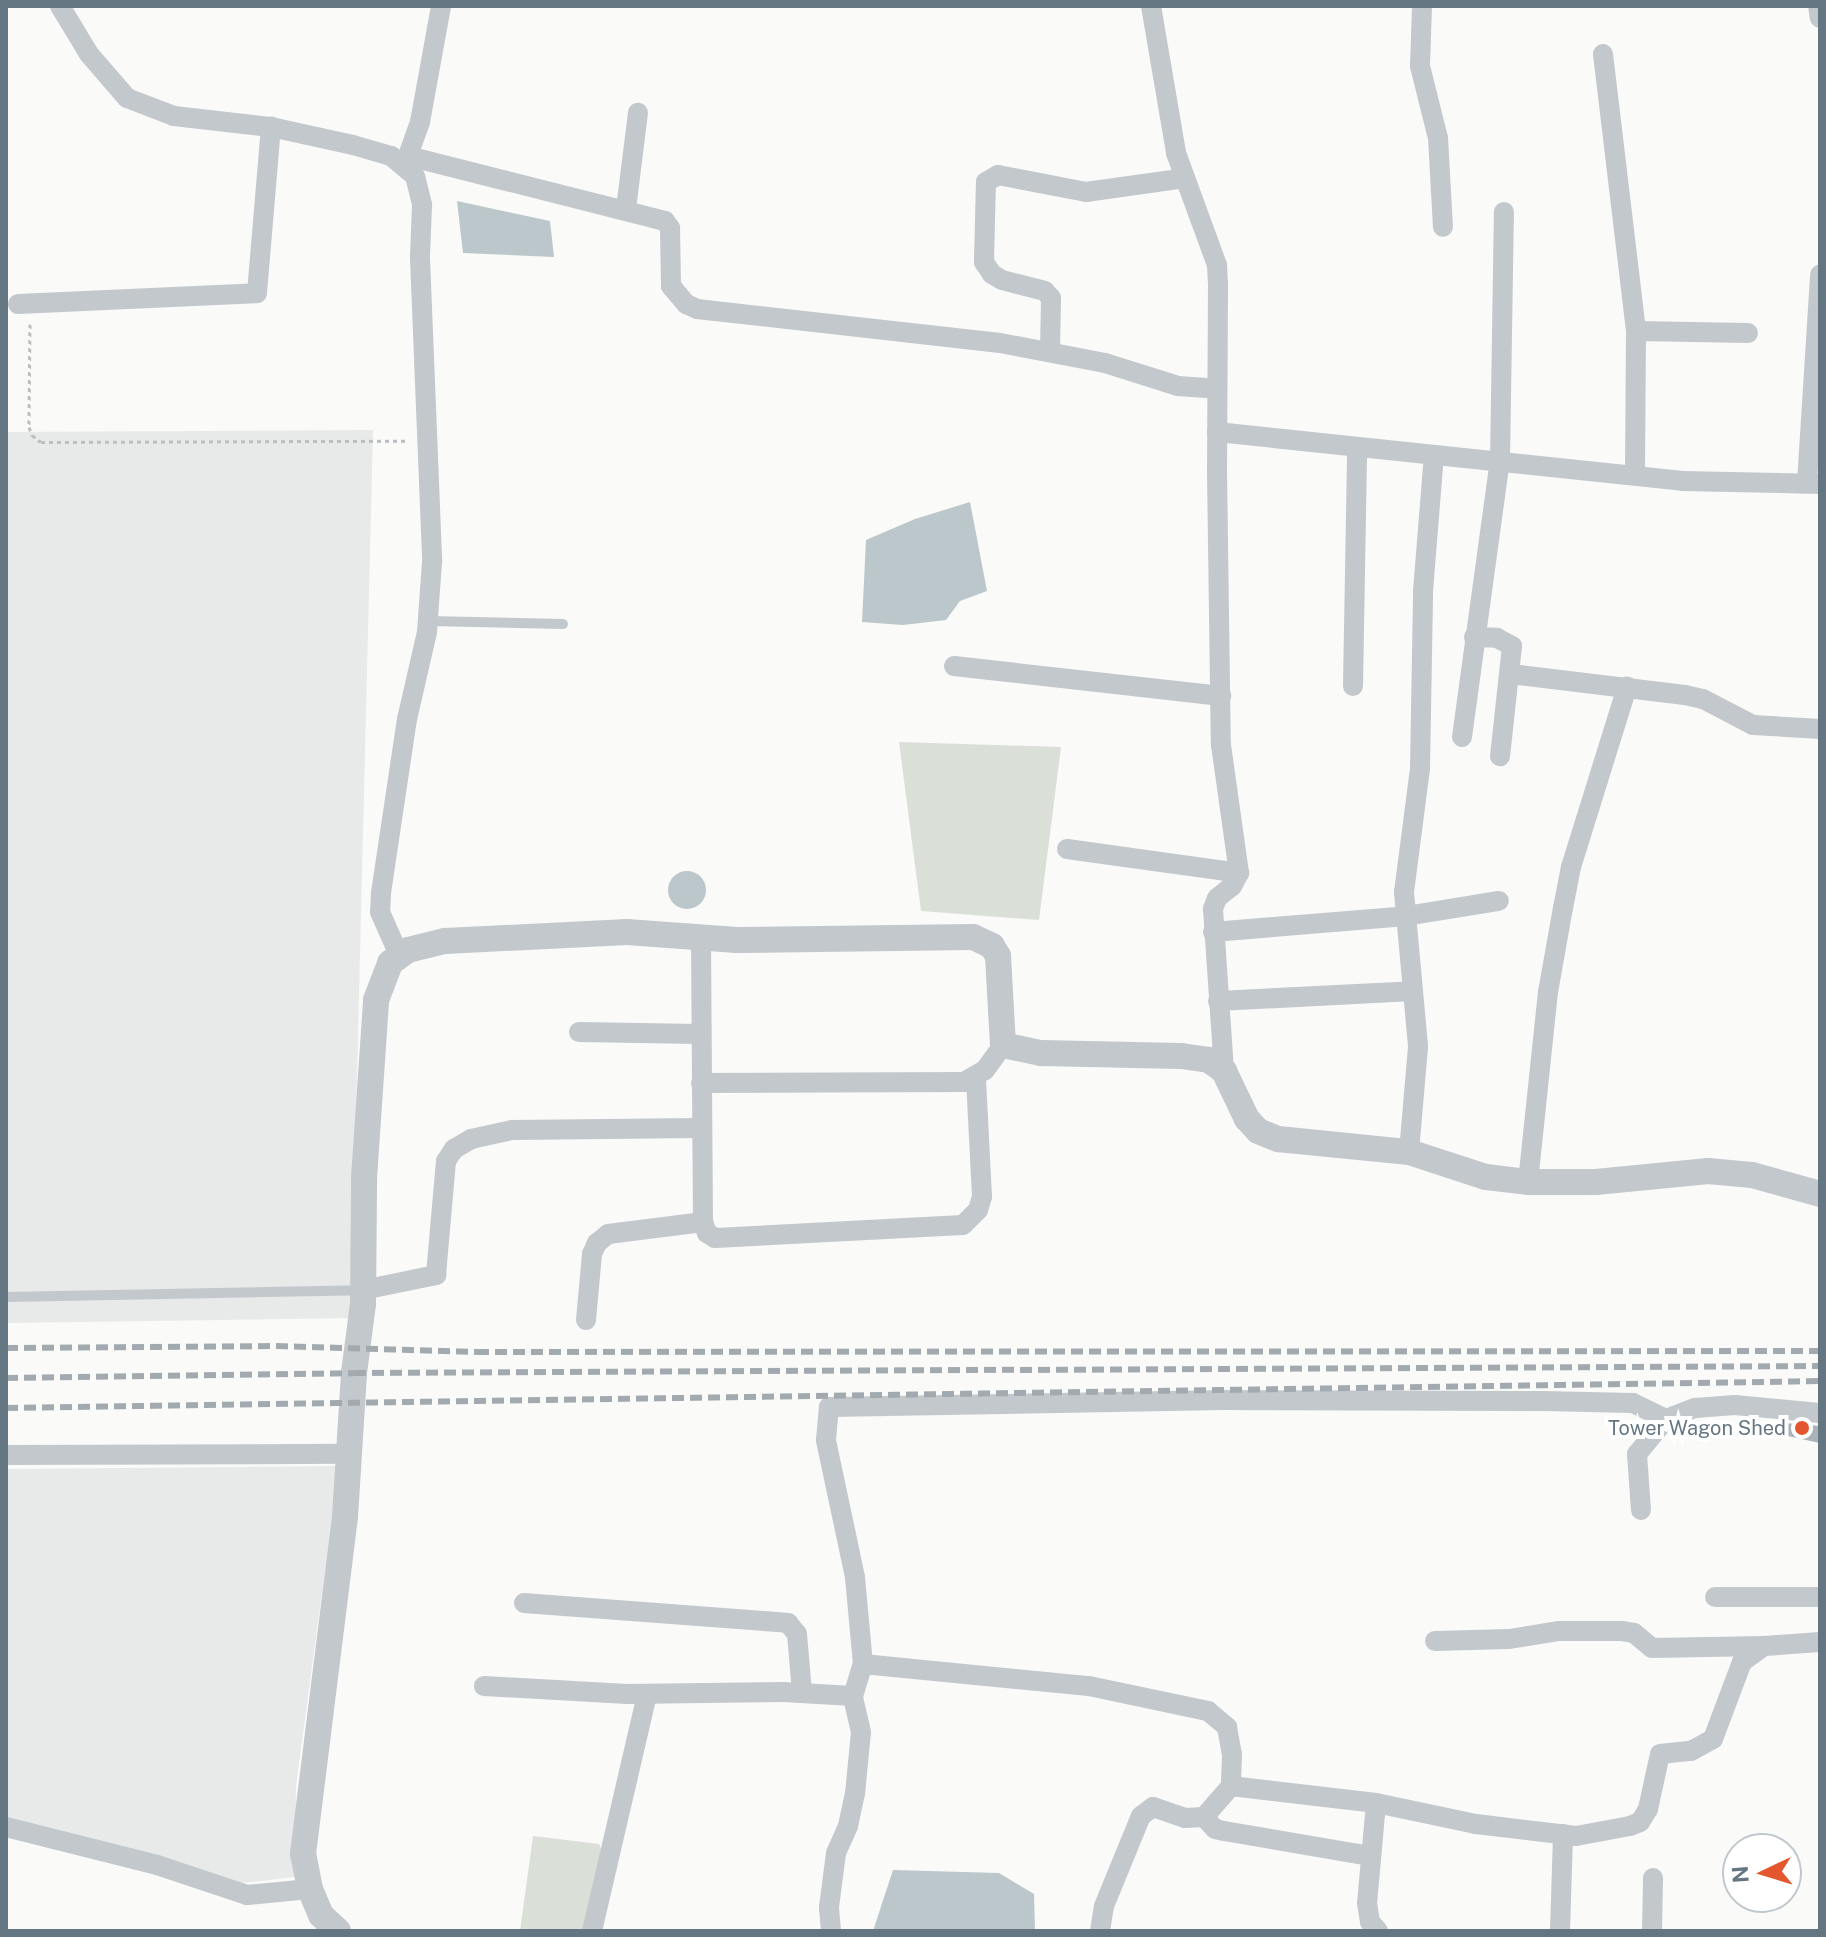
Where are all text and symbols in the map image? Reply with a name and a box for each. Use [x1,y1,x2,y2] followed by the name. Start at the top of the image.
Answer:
[1608,1416,1786,1440] place label: Tower Wagon Shed
[1793,1419,1811,1437] marker: Tower Wagon Shed
[1722,1833,1802,1913] north arrow
[1726,1865,1754,1884] text: N

